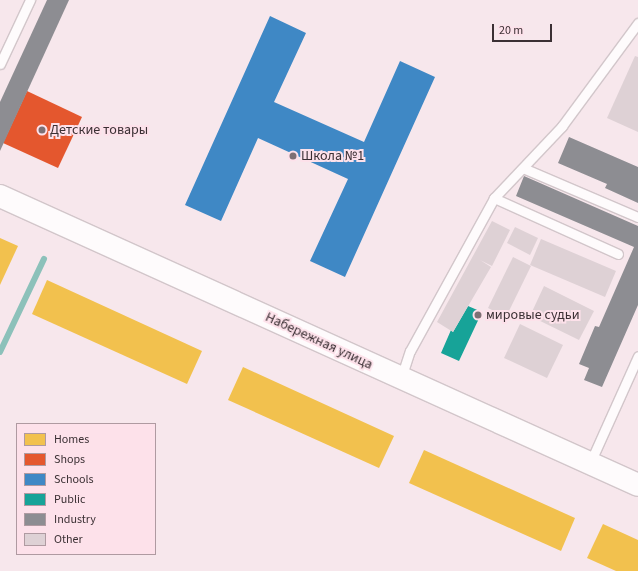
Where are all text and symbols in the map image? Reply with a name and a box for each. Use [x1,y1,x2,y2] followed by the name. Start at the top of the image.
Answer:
[494,16,554,42] scale bar
[499,22,523,39] text: 20 m
[50,122,148,138] place label: Детские товары
[37,125,47,135] marker: Детские товары
[301,148,364,164] place label: Школа №1
[288,151,298,161] marker: Школа №1
[486,307,580,323] place label: мировые судьи
[263,309,375,373] street label: Набережная улица
[473,310,483,320] marker: мировые судьи
[16,423,156,555] legend
[54,431,89,448] text: Homes
[54,451,85,468] text: Shops
[54,471,94,488] text: Schools
[54,491,85,508] text: Public
[54,511,96,528] text: Industry
[54,531,83,548] text: Other

